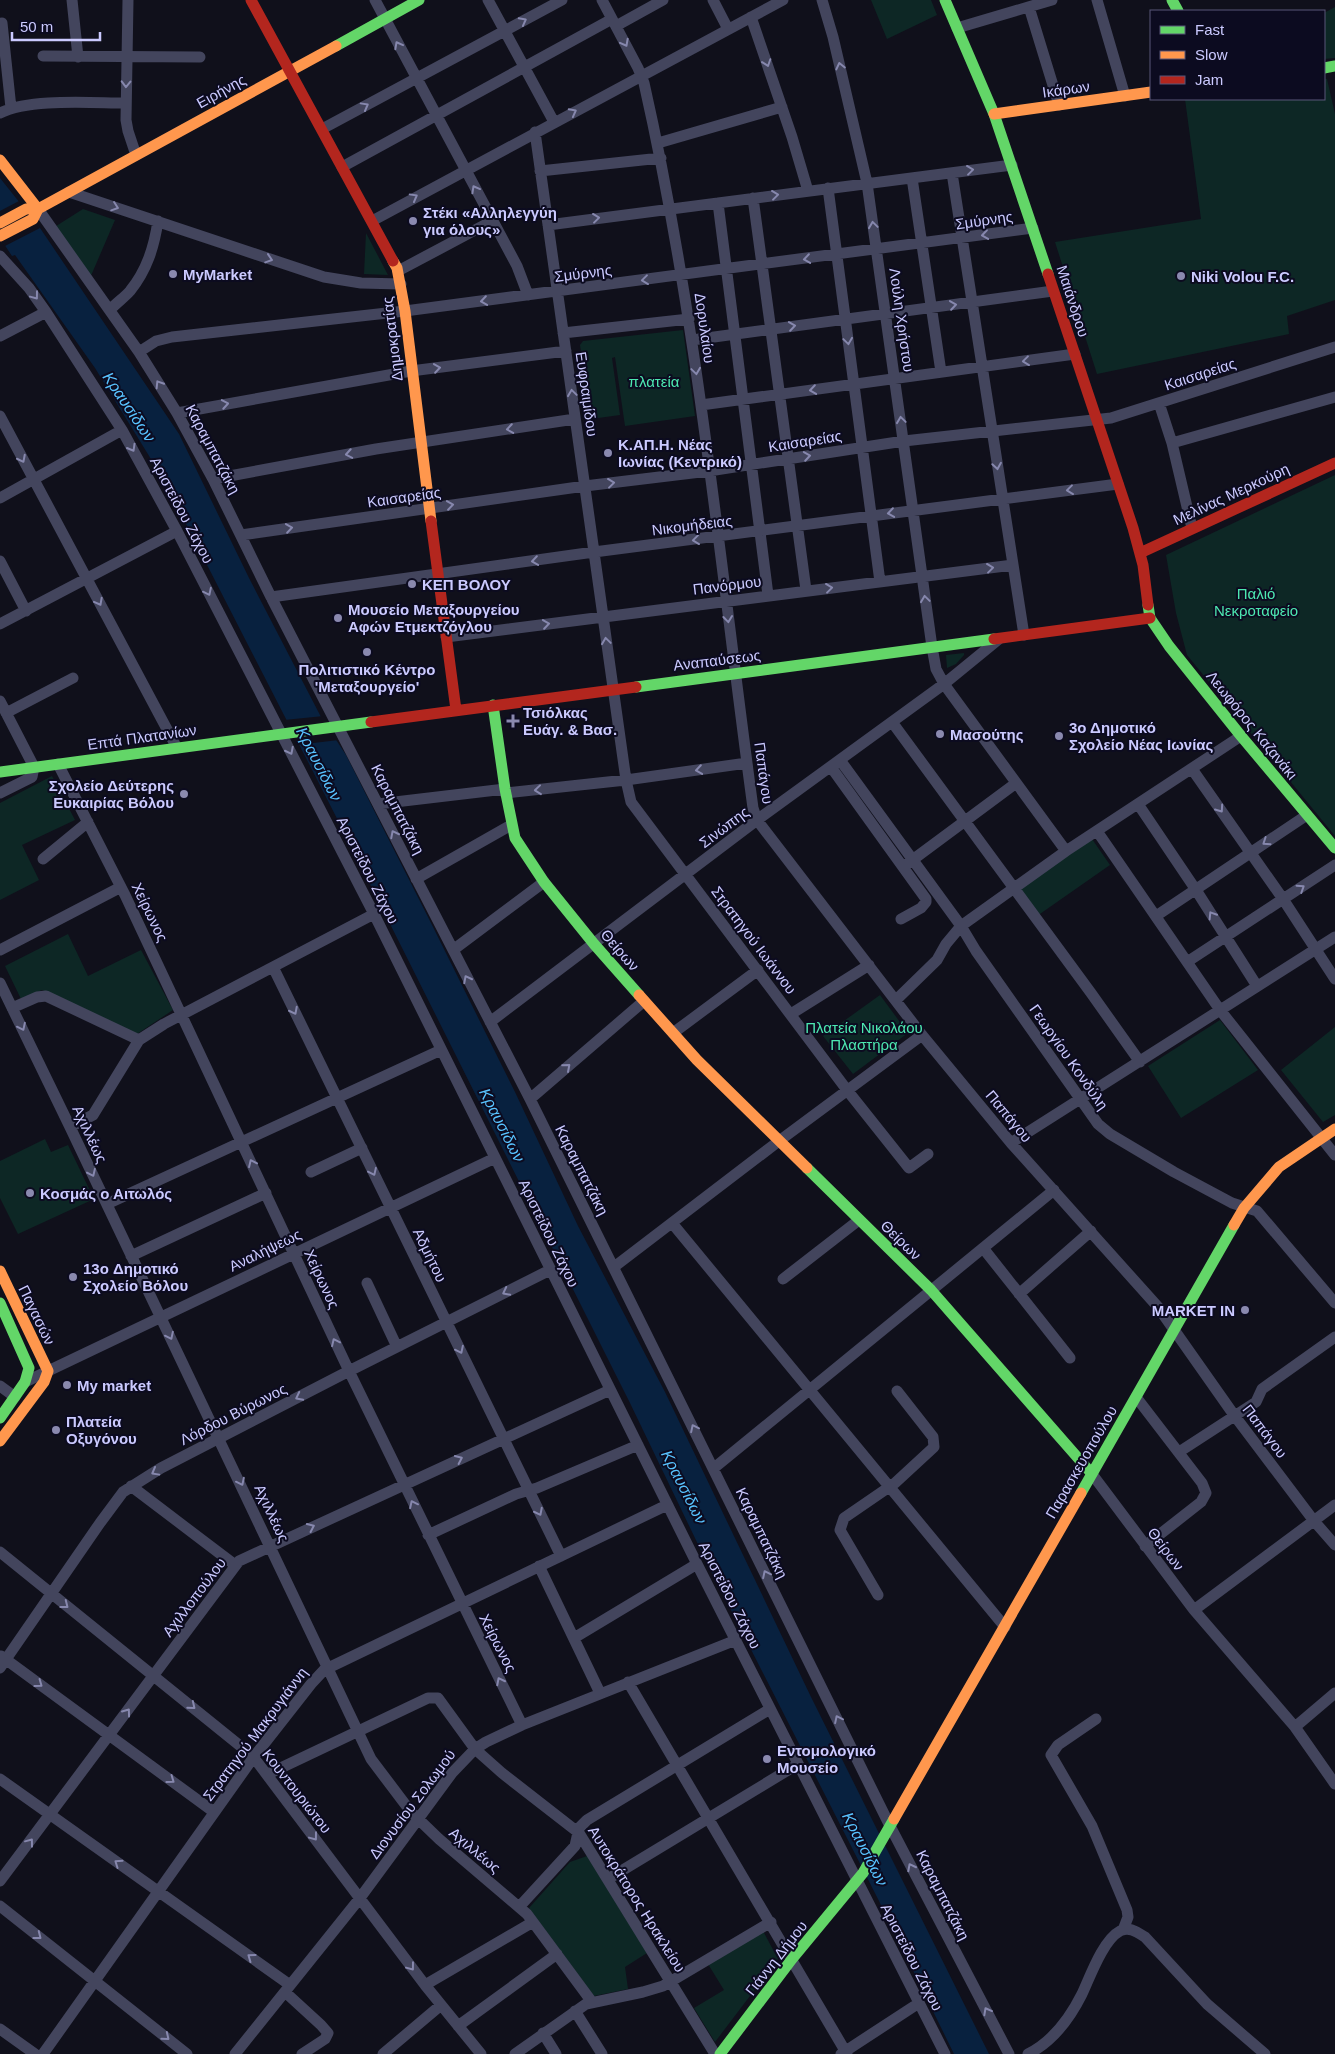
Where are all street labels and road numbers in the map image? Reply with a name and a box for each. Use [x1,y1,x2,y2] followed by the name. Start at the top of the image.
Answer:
[194,71,248,111] street label: Ειρήνης
[1041,77,1091,101] street label: Ικάρων
[954,208,1014,232] street label: Σμύρνης
[553,261,613,285] street label: Σμύρνης
[1053,263,1093,339] street label: Μαιάνδρου
[886,267,918,373] street label: Λούλη Χρήστου
[692,292,718,364] street label: Δορυλαίου
[378,296,406,382] street label: Δημοκρατίας
[573,351,601,437] street label: Ευφραιμίδου
[1162,354,1238,394] street label: Καισαρείας
[182,401,244,497] street label: Καραμπατζάκη
[767,427,843,455] street label: Καισαρείας
[147,454,217,566] street label: Αριστείδου Ζάχου
[1170,460,1292,528] street label: Μελίνας Μερκούρη
[366,483,442,511] street label: Καισαρείας
[651,512,733,538] street label: Νικομήδειας
[692,572,762,598] street label: Πανόρμου
[672,646,762,674] street label: Αναπαύσεως
[1203,667,1301,783] street label: Λεωφόρος Καζανάκι
[86,721,198,753] street label: Επτά Πλατανίων
[751,741,777,805] street label: Παπάγου
[368,761,428,857] street label: Καραμπατζάκη
[696,803,752,851] street label: Σινώπης
[334,814,402,926] street label: Αριστείδου Ζάχου
[128,880,172,944] street label: Χείρωνος
[708,883,800,997] street label: Στρατηγού Ιωάννου
[597,926,643,974] street label: Θείρων
[1026,1001,1112,1113] street label: Γεωργίου Κονδύλη
[982,1087,1036,1145] street label: Παπάγου
[69,1103,111,1165] street label: Αχιλλέως
[552,1122,612,1218] street label: Καραμπατζάκη
[515,1176,583,1290] street label: Αριστείδου Ζάχου
[877,1217,925,1263] street label: Θείρων
[226,1225,304,1275] street label: Αναλήψεως
[410,1225,450,1285] street label: Αδμήτου
[301,1247,343,1311] street label: Χείρωνος
[15,1282,59,1348] street label: Παγασών
[177,1380,289,1448] street label: Λόρδου Βύρωνος
[1239,1401,1291,1461] street label: Παπάγου
[1042,1403,1120,1521] street label: Παρασκευοπούλου
[251,1482,293,1544] street label: Αχιλλέως
[733,1485,791,1581] street label: Καραμπατζάκη
[1144,1524,1188,1574] street label: Θείρων
[696,1539,764,1651] street label: Αριστείδου Ζάχου
[159,1554,229,1640] street label: Αχιλλοπούλου
[476,1611,520,1675] street label: Χείρωνος
[199,1664,311,1804] street label: Στρατηγού Μακρυγιάννη
[259,1746,335,1836] street label: Κουντουριώτου
[365,1746,459,1862] street label: Διονυσίου Σολωμού
[585,1823,689,1975] street label: Αυτοκράτορος Ηρακλείου
[446,1824,504,1876] street label: Αχιλλέως
[913,1847,973,1943] street label: Καραμπατζάκη
[878,1901,946,2013] street label: Αριστείδου Ζάχου
[742,1917,810,1999] street label: Γιάννη Δήμου

